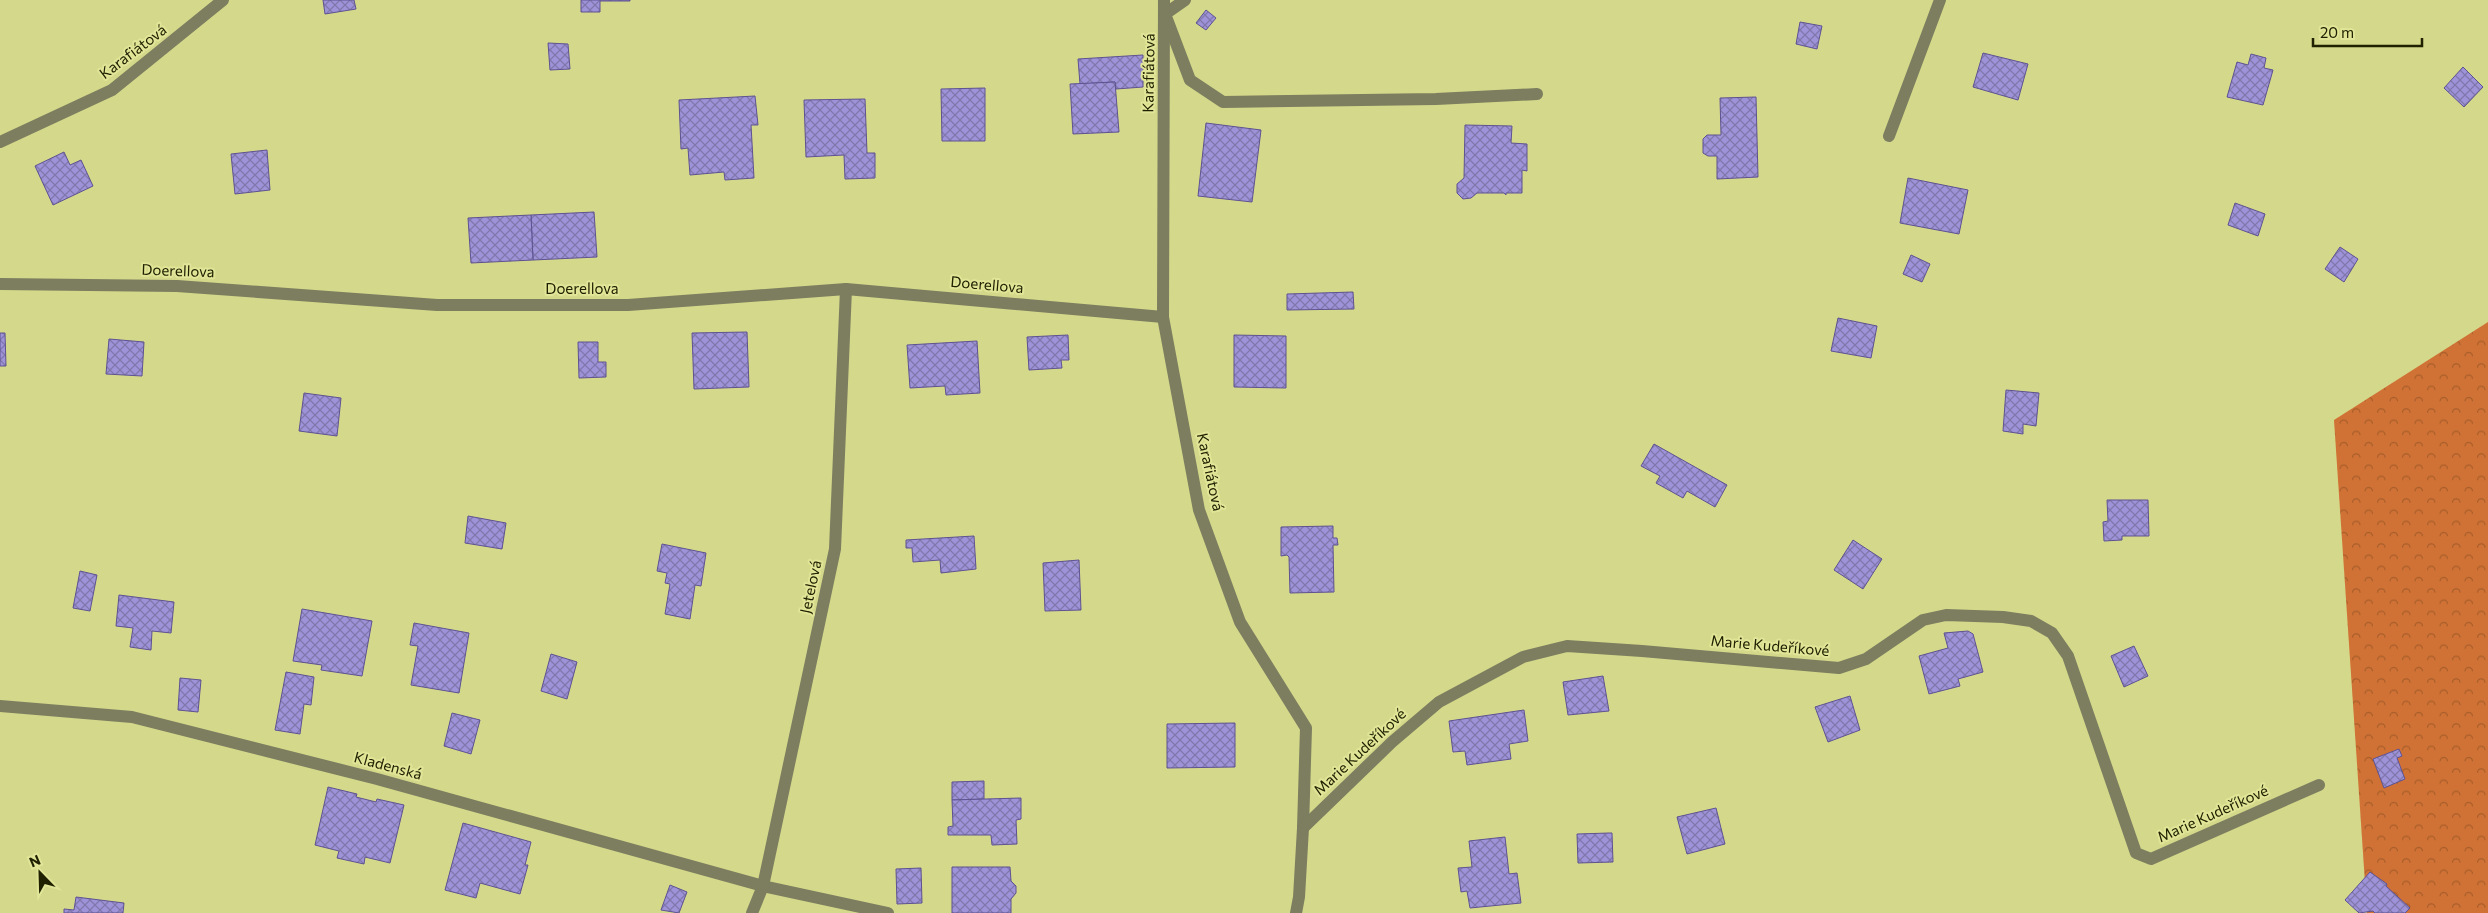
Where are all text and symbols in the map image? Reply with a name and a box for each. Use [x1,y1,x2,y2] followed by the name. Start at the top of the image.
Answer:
[2313,15,2422,47] scale bar
[95,20,169,82] street label: Karafiátová
[2320,23,2354,41] text: 20 m
[1138,33,1158,113] street label: Karafiátová
[141,260,215,280] street label: Doerellova
[950,272,1024,296] street label: Doerellova
[545,279,619,297] street label: Doerellova
[1194,431,1228,512] street label: Karafiátová
[796,559,824,615] street label: Jetelová
[1710,631,1830,659] street label: Marie Kudeříkové
[1310,704,1409,799] street label: Marie Kudeříkové
[352,747,424,783] street label: Kladenská
[2154,781,2271,846] street label: Marie Kudeříkové
[15,848,65,898] north arrow
[27,851,43,870] text: N

